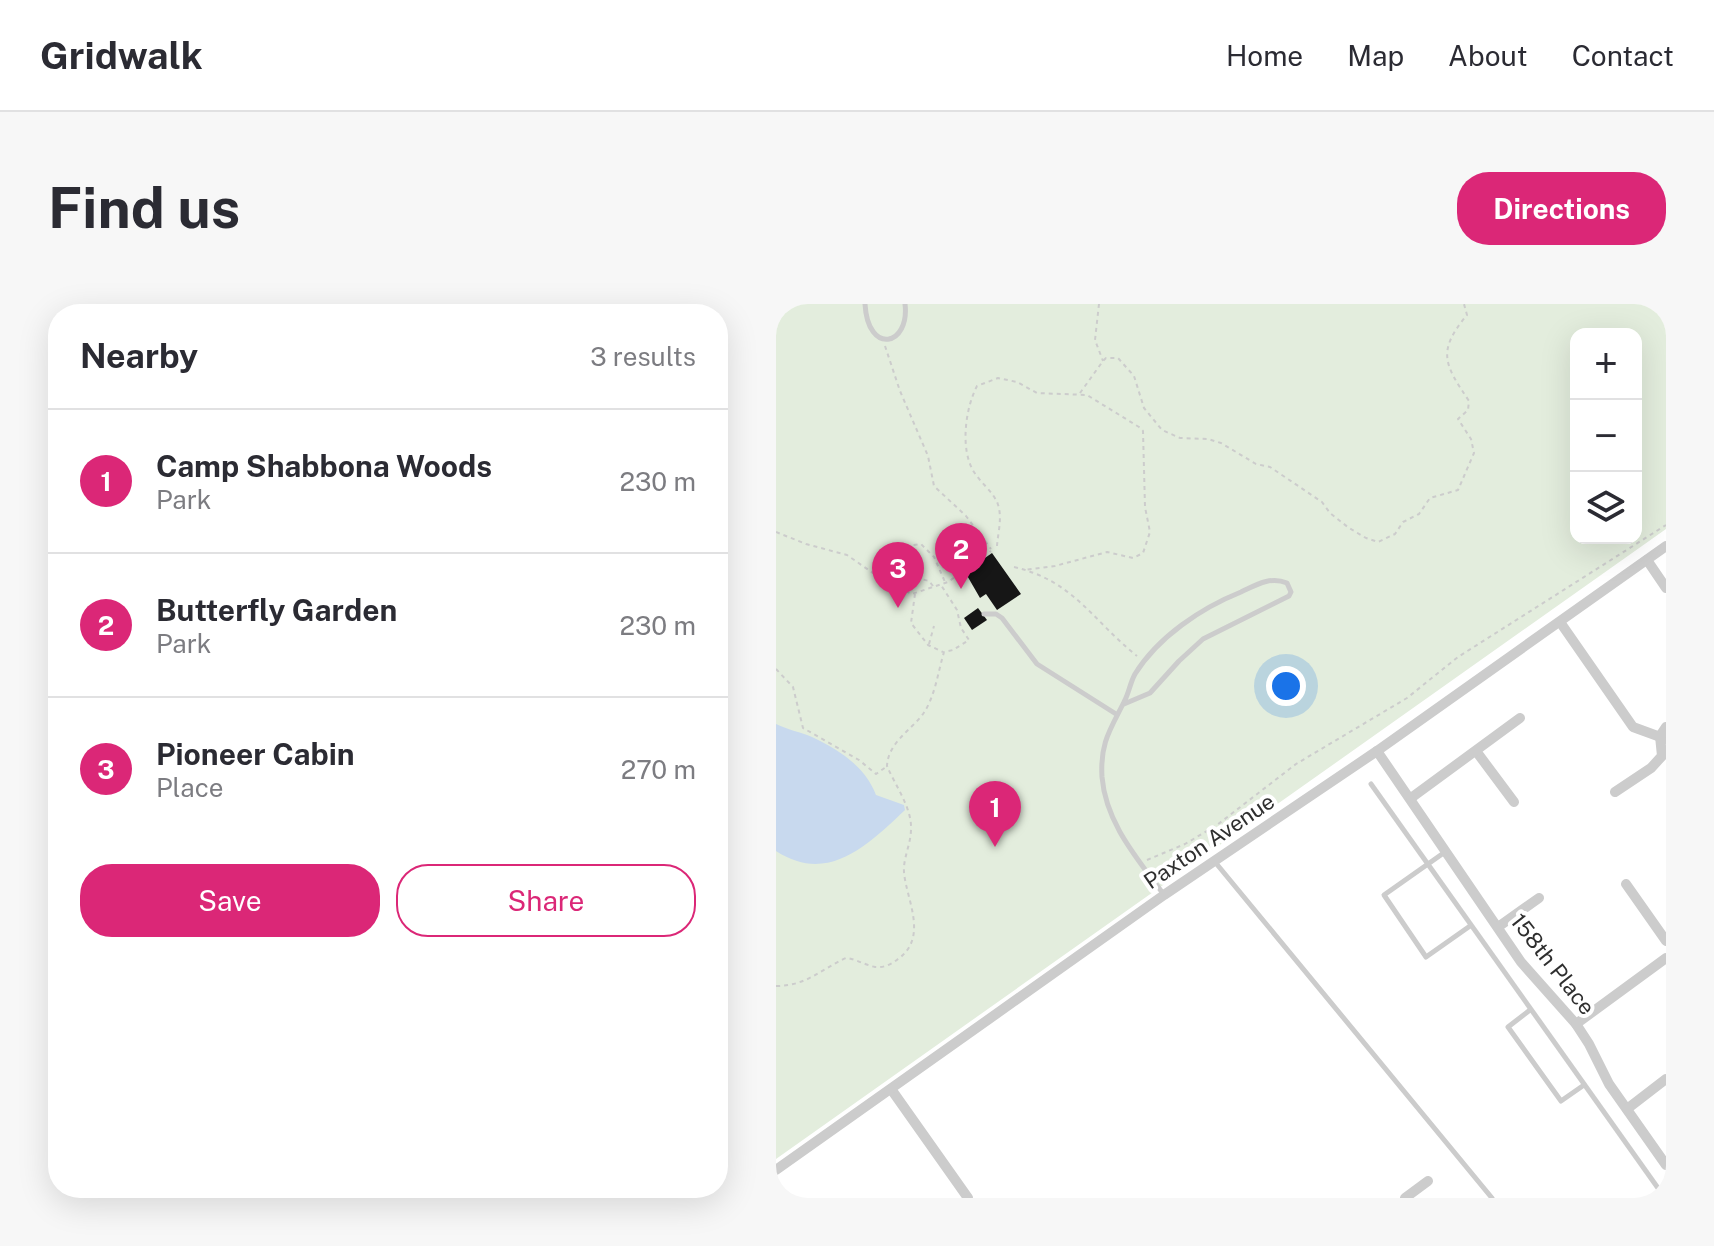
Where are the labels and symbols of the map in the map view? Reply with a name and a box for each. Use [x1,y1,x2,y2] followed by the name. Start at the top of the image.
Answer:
[935,523,987,589] pin: 2
[872,542,924,608] pin: 3
[1266,666,1306,706] your location
[969,781,1021,847] pin: 1
[1139,788,1279,894] street label: Paxton Avenue
[1506,908,1600,1020] street label: 158th Place

